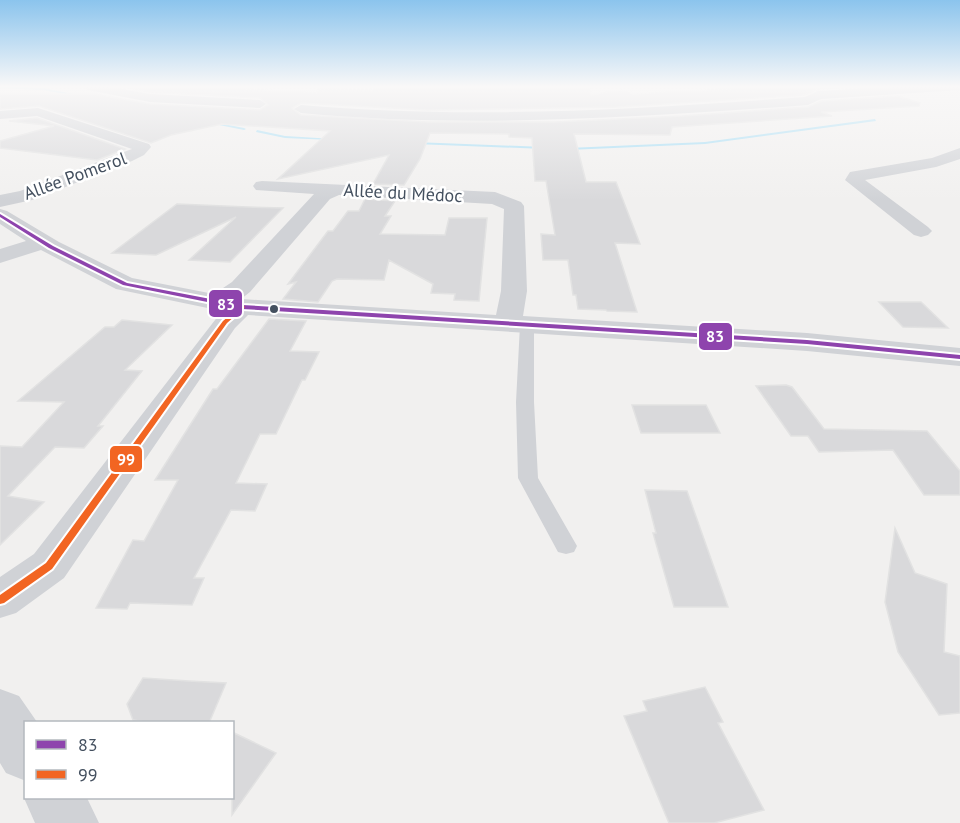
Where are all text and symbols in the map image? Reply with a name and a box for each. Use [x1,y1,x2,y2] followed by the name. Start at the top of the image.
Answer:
[20,146,130,205] street label: Allée Pomerol
[343,178,463,207] street label: Allée du Médoc
[208,289,243,318] line badge: 83
[217,294,235,314] text: 83
[268,303,280,315] unlabelled marker
[698,322,733,351] line badge: 83
[706,326,724,346] text: 83
[109,445,143,473] line badge: 99
[117,449,135,469] text: 99
[24,721,234,799] legend
[78,733,98,756] text: 83
[78,763,98,786] text: 99

